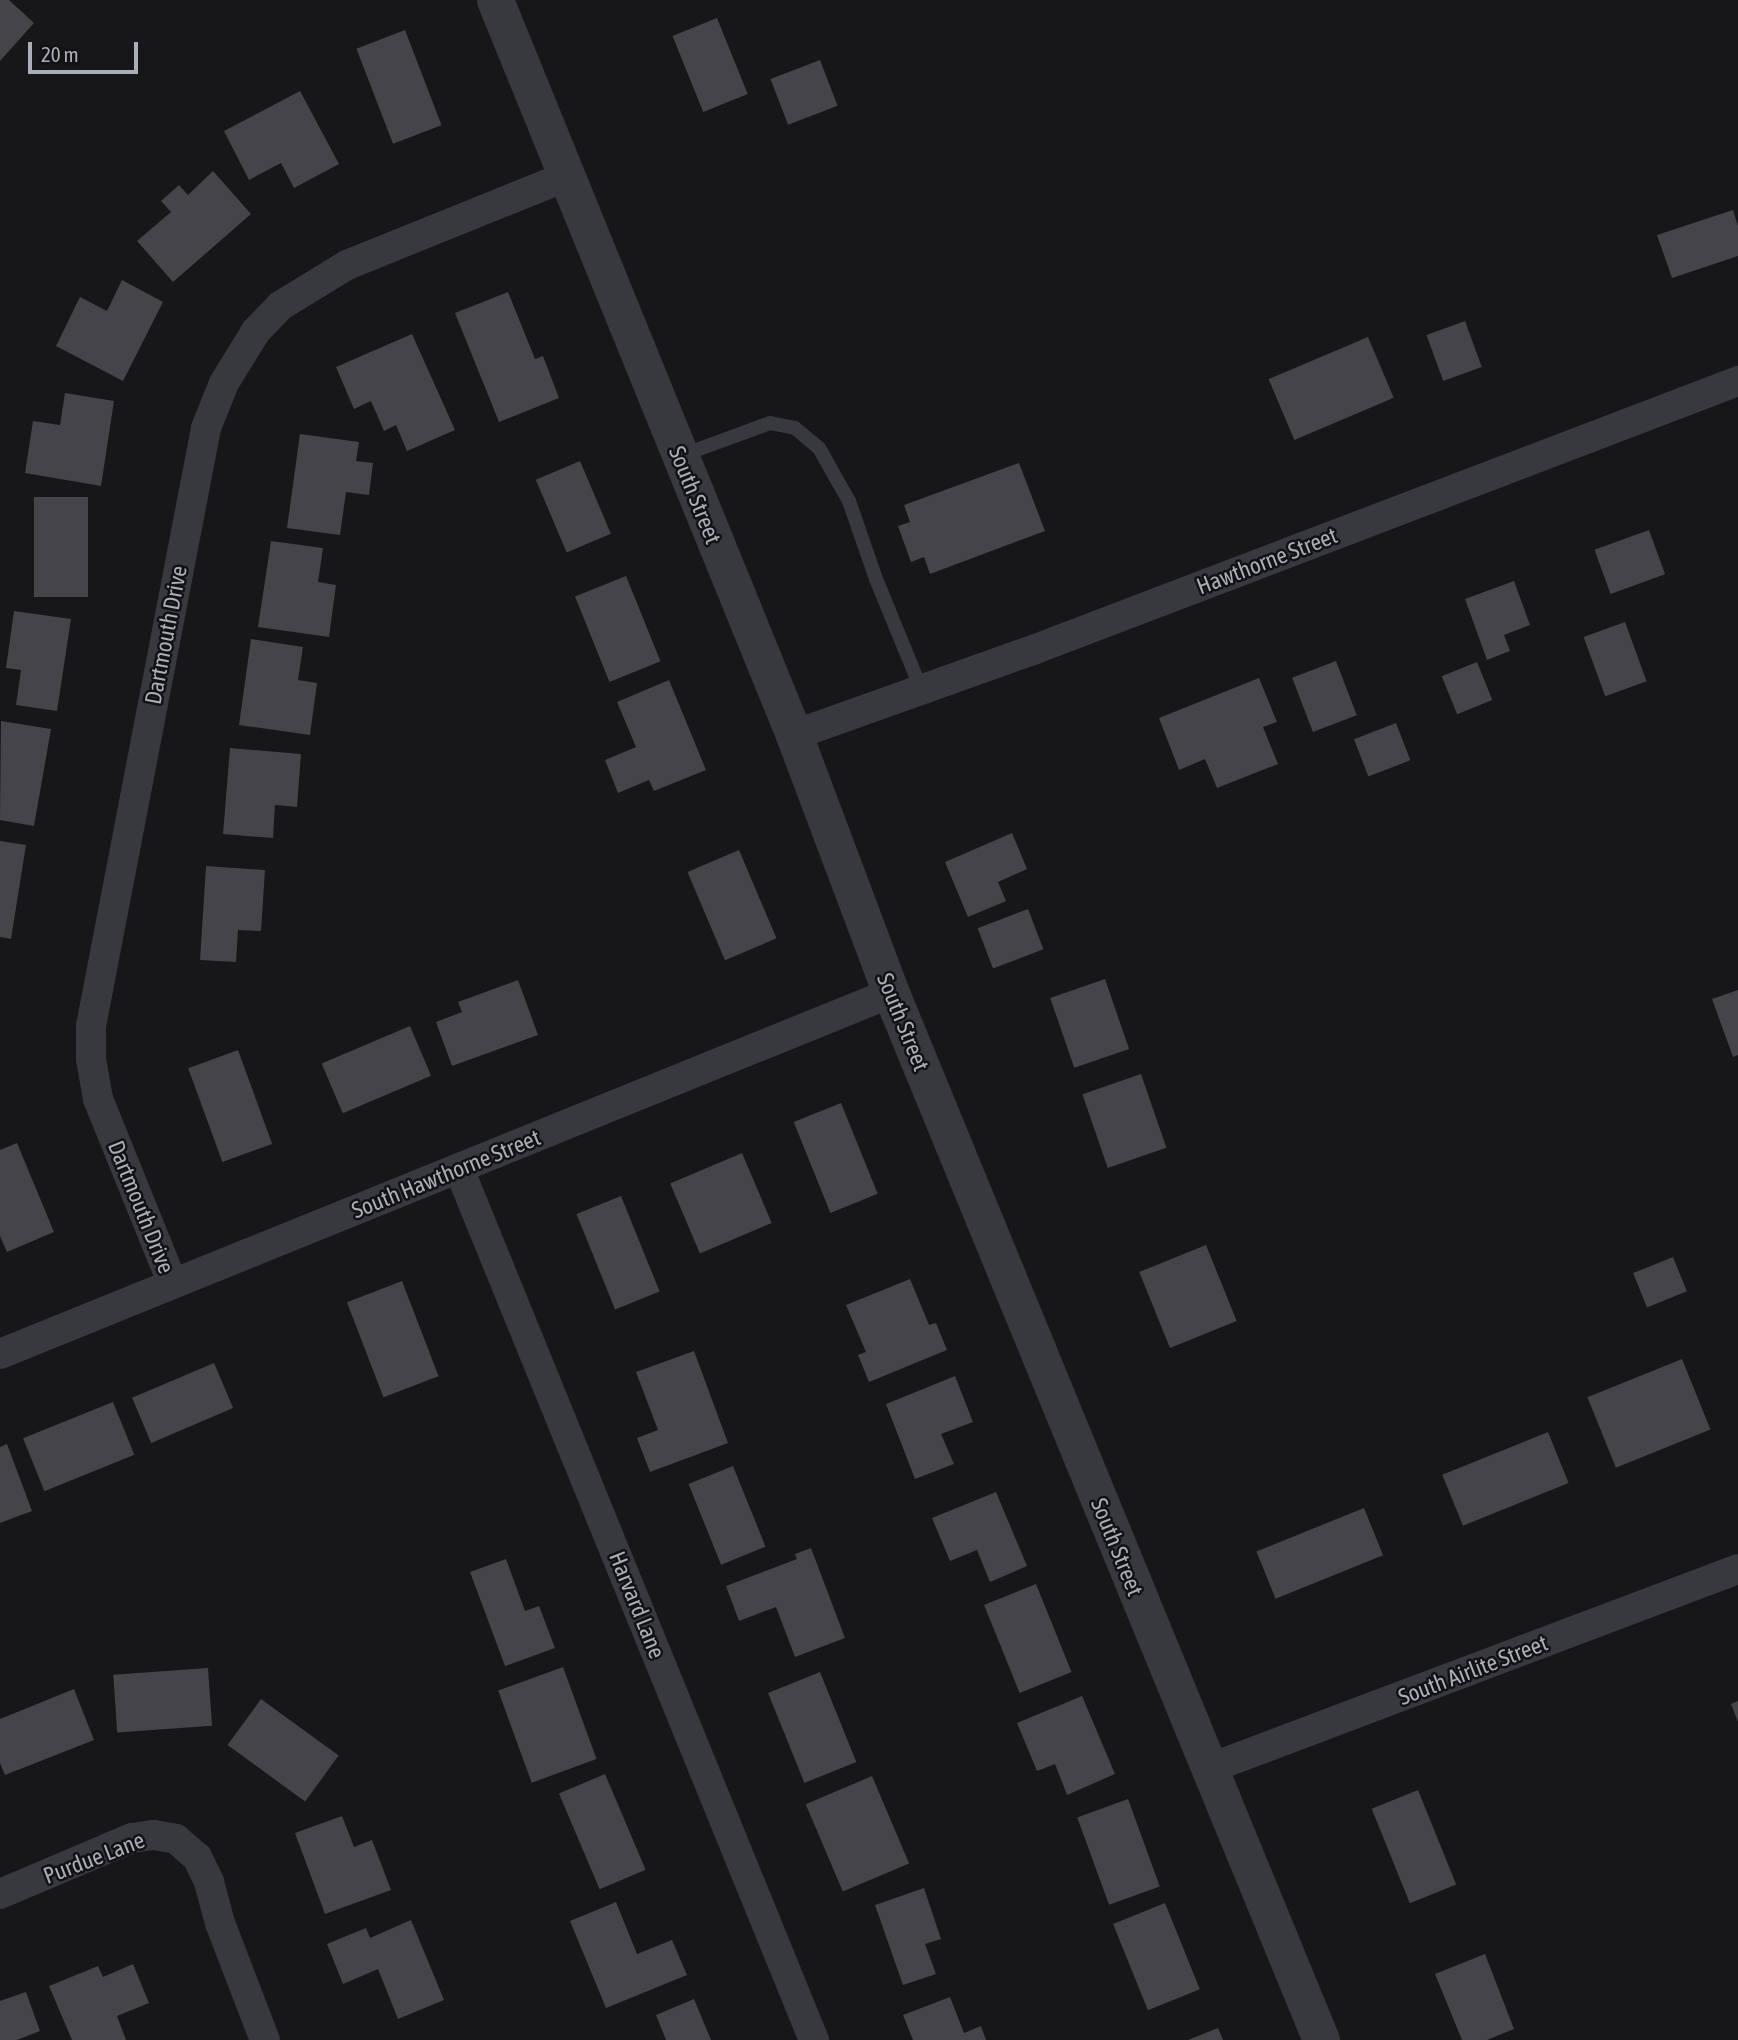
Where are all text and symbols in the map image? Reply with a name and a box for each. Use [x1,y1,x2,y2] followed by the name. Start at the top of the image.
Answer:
[32,28,142,72] scale bar
[41,42,79,66] text: 20 m
[663,442,727,548] street label: South Street
[1193,522,1341,600] street label: Hawthorne Street
[139,563,193,707] street label: Dartmouth Drive
[871,969,935,1075] street label: South Street
[348,1124,544,1224] street label: South Hawthorne Street
[102,1137,180,1277] street label: Dartmouth Drive
[1085,1494,1149,1600] street label: South Street
[603,1548,671,1662] street label: Harvard Lane
[1394,1629,1552,1711] street label: South Airlite Street
[40,1826,148,1890] street label: Purdue Lane

